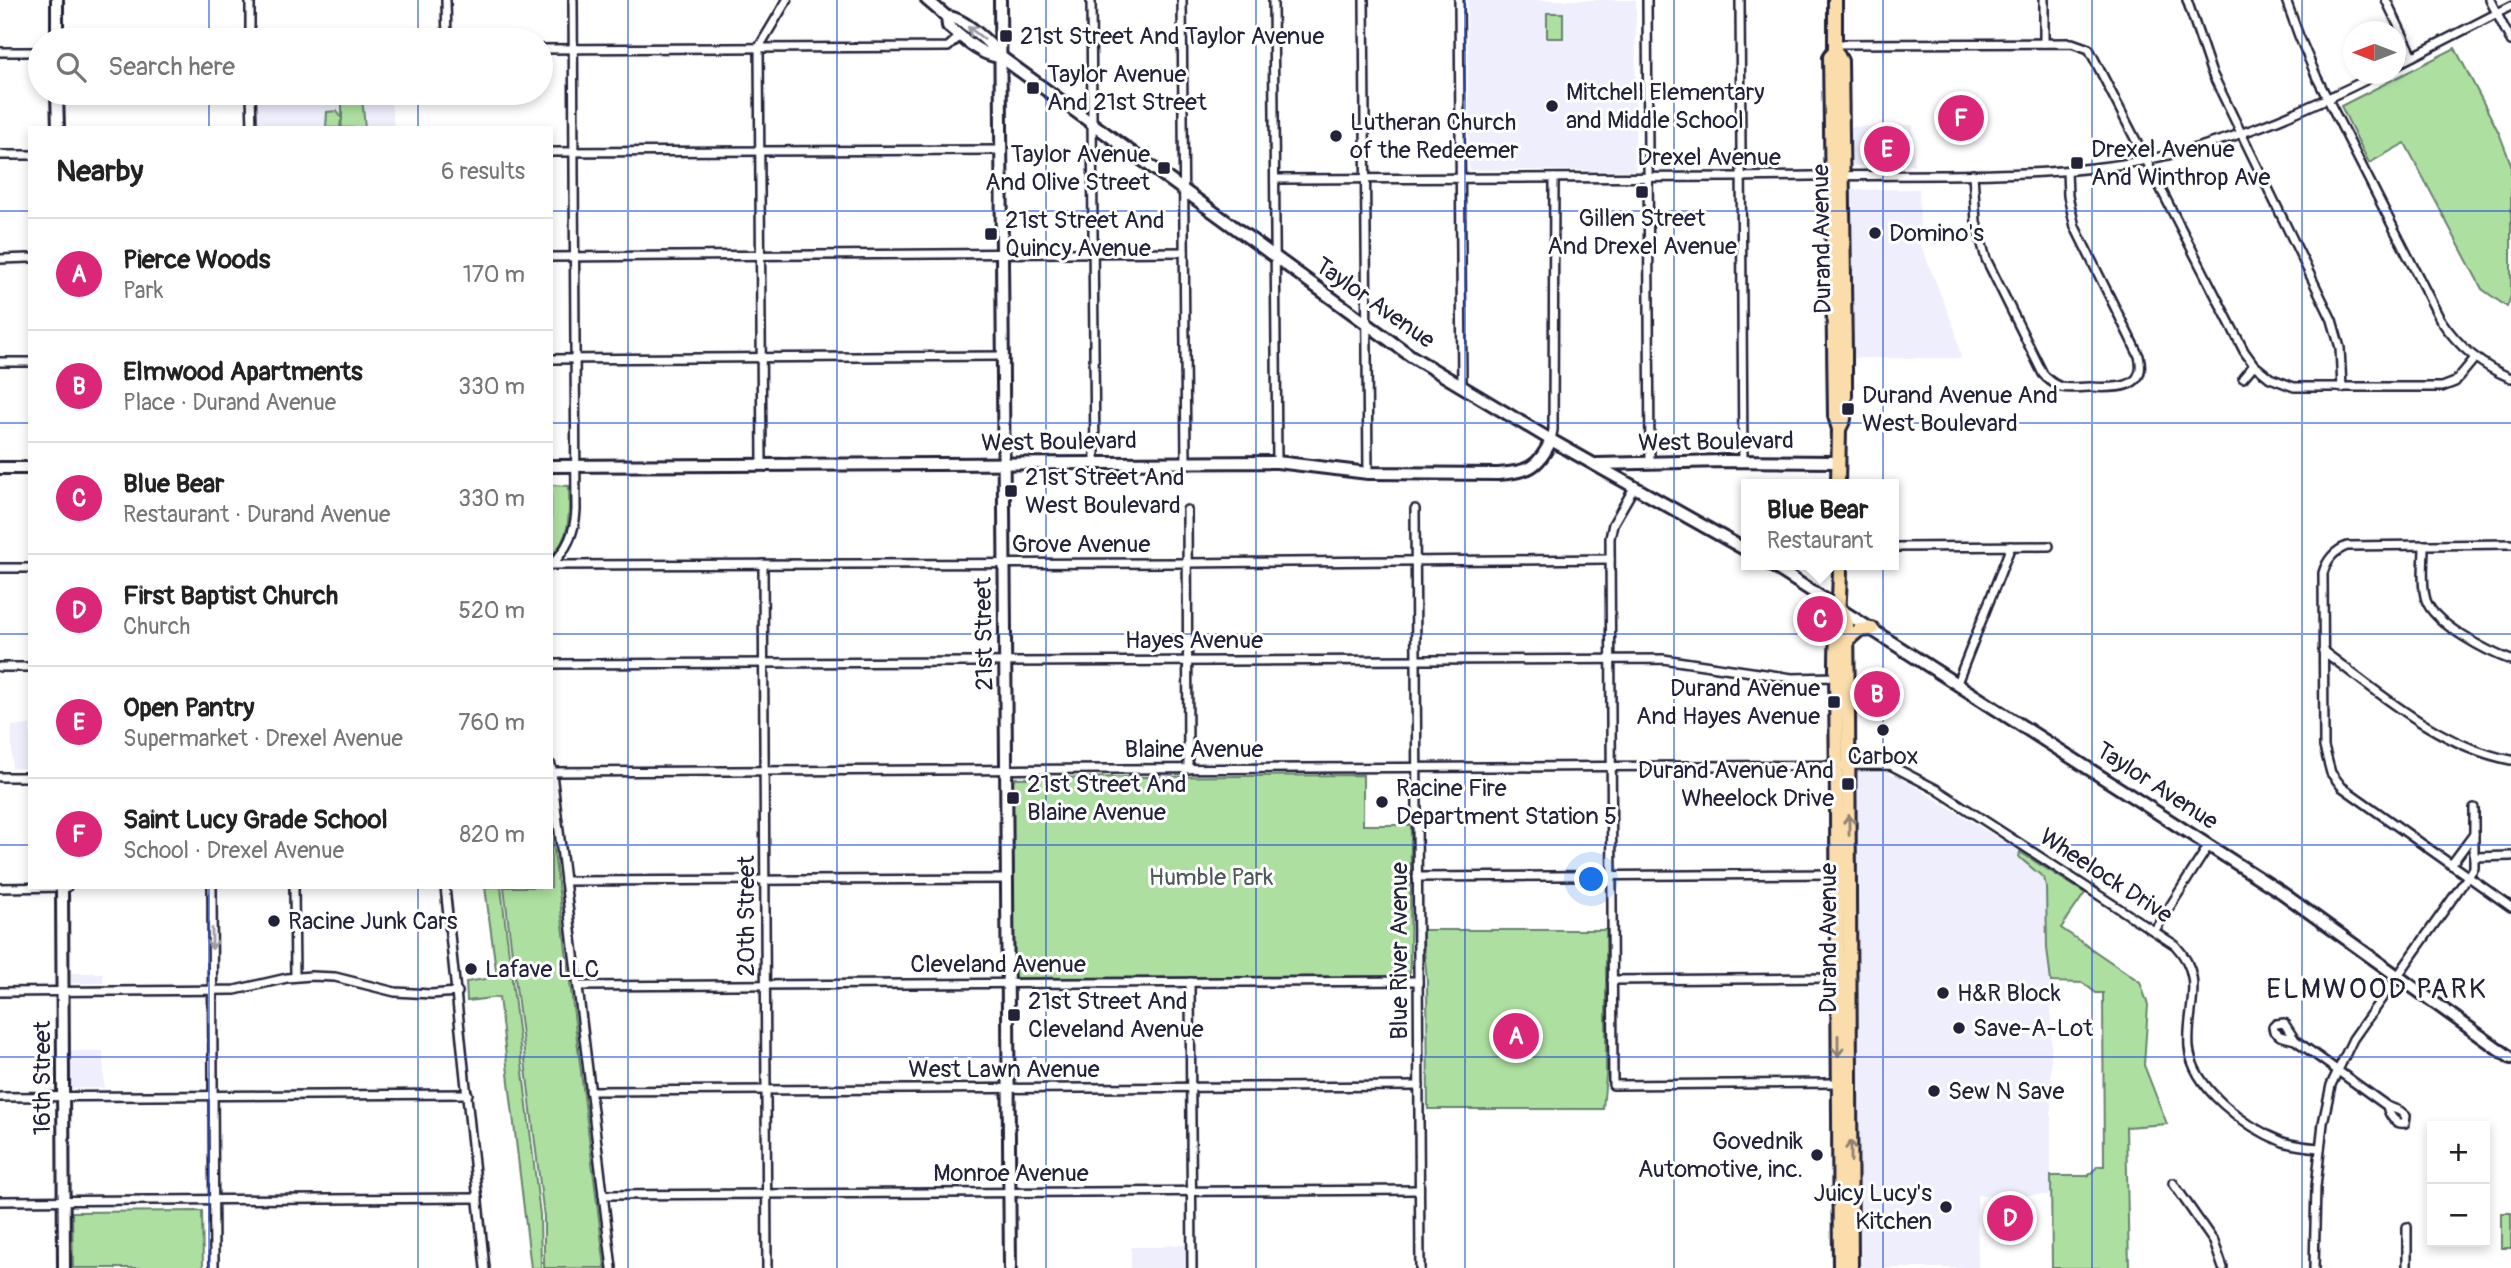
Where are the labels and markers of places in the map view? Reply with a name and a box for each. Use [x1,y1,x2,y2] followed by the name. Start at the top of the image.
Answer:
[1020,22,1324,51] place label: 21st Street And Taylor Avenue
[998,28,1014,44] marker: 21st Street And Taylor Avenue
[1047,60,1207,117] place label: Taylor Avenue And 21st Street
[1566,78,1765,135] place label: Mitchell Elementary and Middle School
[1025,80,1041,96] marker: Taylor Avenue And 21st Street
[1938,92,1984,144] pin: F
[1544,98,1560,114] marker: Mitchell Elementary and Middle School
[1350,108,1519,165] place label: Lutheran Church of the Redeemer
[1864,123,1910,175] pin: E
[1328,128,1344,144] marker: Lutheran Church of the Redeemer
[2091,135,2271,192] place label: Drexel Avenue And Winthrop Ave
[985,140,1150,197] place label: Taylor Avenue And Olive Street
[2069,155,2085,171] marker: Drexel Avenue And Winthrop Ave
[1156,160,1172,176] marker: Taylor Avenue And Olive Street
[1634,184,1650,200] marker: Gillen Street And Drexel Avenue
[1547,204,1737,261] place label: Gillen Street And Drexel Avenue
[1005,206,1165,263] place label: 21st Street And Quincy Avenue
[1889,219,1984,248] place label: Domino's
[1867,225,1883,241] marker: Domino's
[983,226,999,242] marker: 21st Street And Quincy Avenue
[1862,381,2058,438] place label: Durand Avenue And West Boulevard
[1840,401,1856,417] marker: Durand Avenue And West Boulevard
[1025,463,1185,520] place label: 21st Street And West Boulevard
[1003,483,1019,499] marker: 21st Street And West Boulevard
[1797,593,1843,645] pin: C
[1854,668,1900,720] pin: B
[1636,674,1820,731] place label: Durand Avenue And Hayes Avenue
[1826,694,1842,710] marker: Durand Avenue And Hayes Avenue
[1875,722,1891,738] marker: Carbox
[1848,742,1918,771] place label: Carbox
[1638,756,1834,813] place label: Durand Avenue And Wheelock Drive
[1027,770,1187,827] place label: 21st Street And Blaine Avenue
[1396,774,1617,831] place label: Racine Fire Department Station 5
[1840,776,1856,792] marker: Durand Avenue And Wheelock Drive
[1005,790,1021,806] marker: 21st Street And Blaine Avenue
[1374,794,1390,810] marker: Racine Fire Department Station 5
[288,907,458,936] place label: Racine Junk Cars
[266,913,282,929] marker: Racine Junk Cars
[485,955,599,984] place label: Lafave LLC
[463,961,479,977] marker: Lafave LLC
[1957,979,2061,1008] place label: H&R Block
[1935,985,1951,1001] marker: H&R Block
[1028,987,1204,1044] place label: 21st Street And Cleveland Avenue
[1006,1007,1022,1023] marker: 21st Street And Cleveland Avenue
[1493,1010,1539,1062] pin: A
[1973,1014,2093,1043] place label: Save-A-Lot
[1951,1020,1967,1036] marker: Save-A-Lot
[1948,1077,2065,1106] place label: Sew N Save
[1926,1083,1942,1099] marker: Sew N Save
[1638,1127,1803,1184] place label: Govednik Automotive, inc.
[1809,1147,1825,1163] marker: Govednik Automotive, inc.
[1813,1179,1932,1236] place label: Juicy Lucy's Kitchen
[1987,1192,2033,1244] pin: D
[1938,1199,1954,1215] marker: Juicy Lucy's Kitchen

